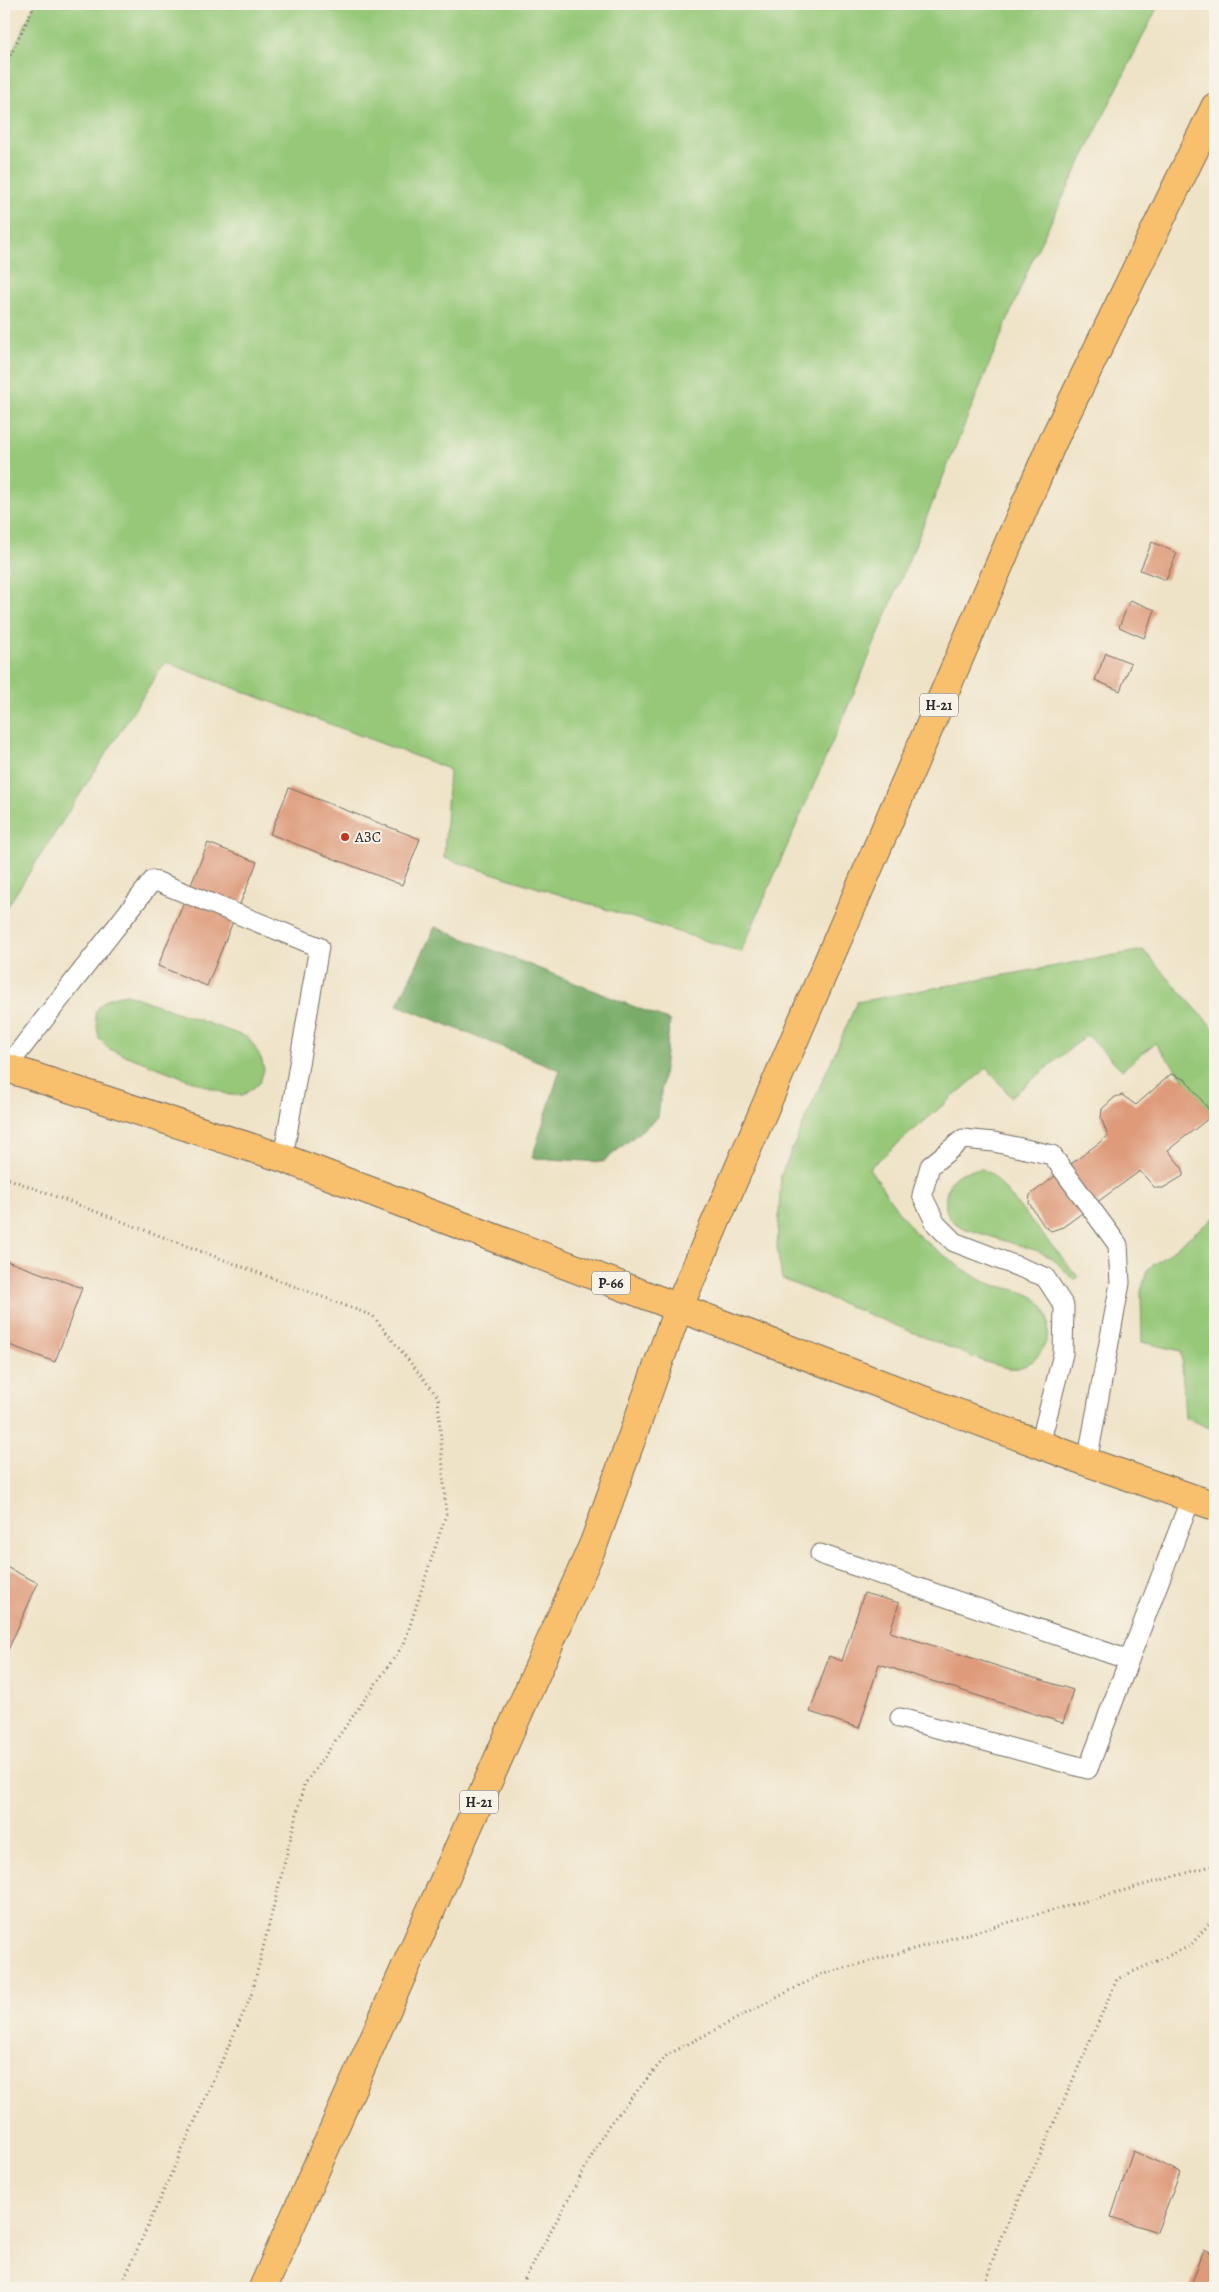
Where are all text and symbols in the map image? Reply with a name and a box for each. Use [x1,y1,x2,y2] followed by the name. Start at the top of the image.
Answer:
[920,694,958,716] road number: Н-21
[354,827,381,847] place label: АЗС
[339,831,351,843] marker: АЗС
[592,1272,630,1295] road number: Р-66
[460,1790,498,1814] road number: Н-21

